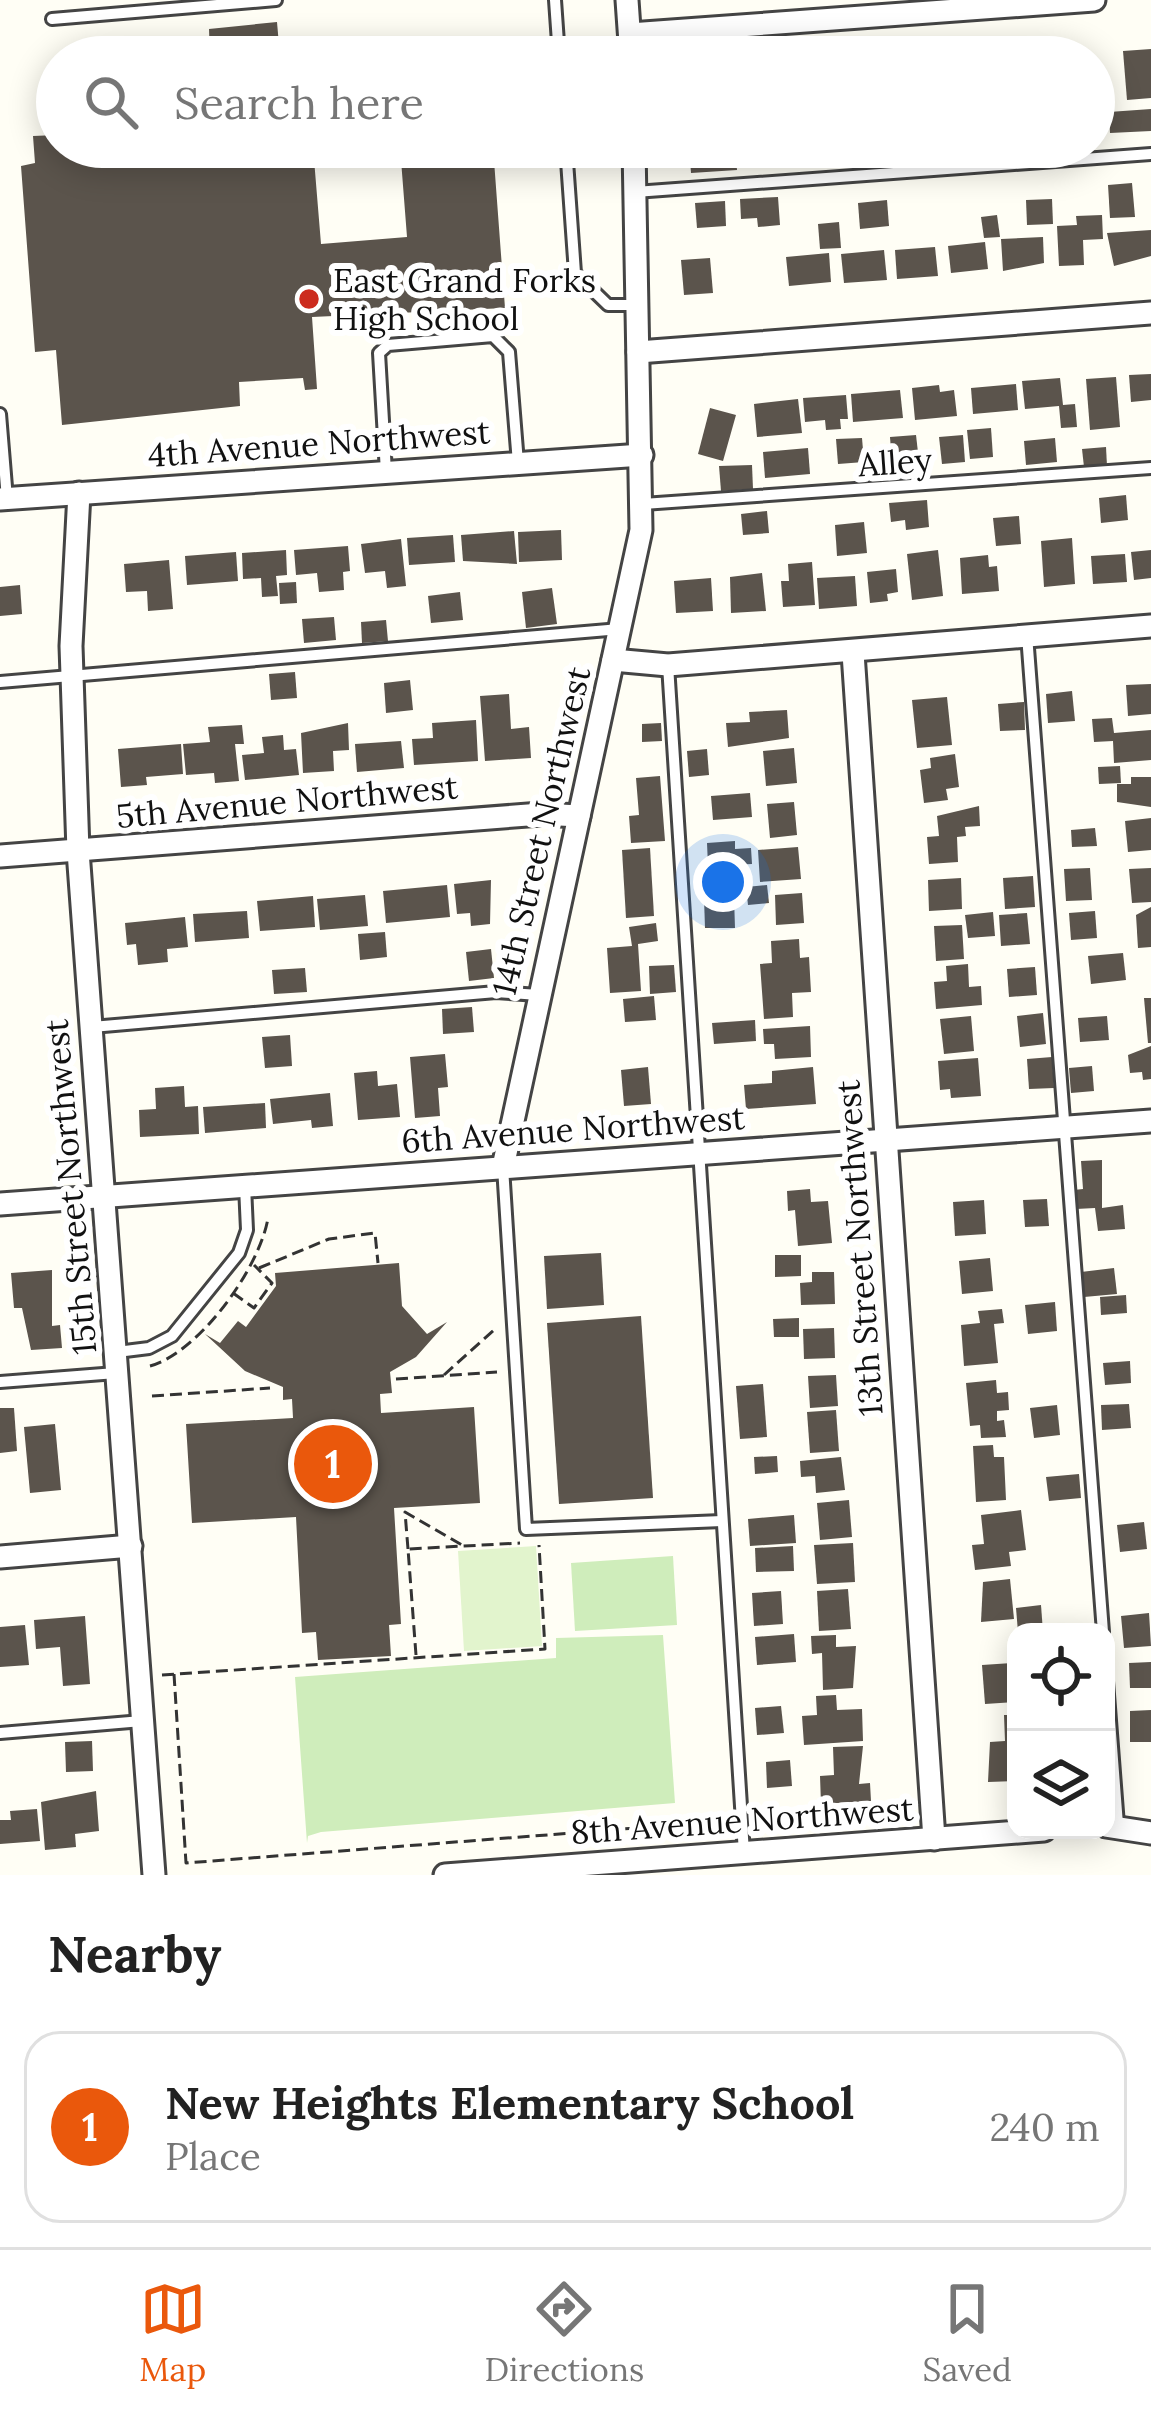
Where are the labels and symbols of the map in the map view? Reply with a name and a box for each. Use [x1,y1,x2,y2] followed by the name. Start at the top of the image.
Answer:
[333,259,596,339] place label: East Grand Forks High School
[296,286,322,312] marker: East Grand Forks High School
[147,410,492,476] street label: 4th Avenue Northwest
[856,438,934,486] street label: Alley
[483,662,599,1000] street label: 14th Street Northwest
[114,765,460,837] street label: 5th Avenue Northwest
[693,852,753,912] your location
[34,1017,106,1356] street label: 15th Street Northwest
[826,1078,892,1417] street label: 13th Street Northwest
[400,1096,746,1162] street label: 6th Avenue Northwest
[294,1419,372,1509] pin: 1
[569,1787,915,1853] street label: 8th Avenue Northwest

